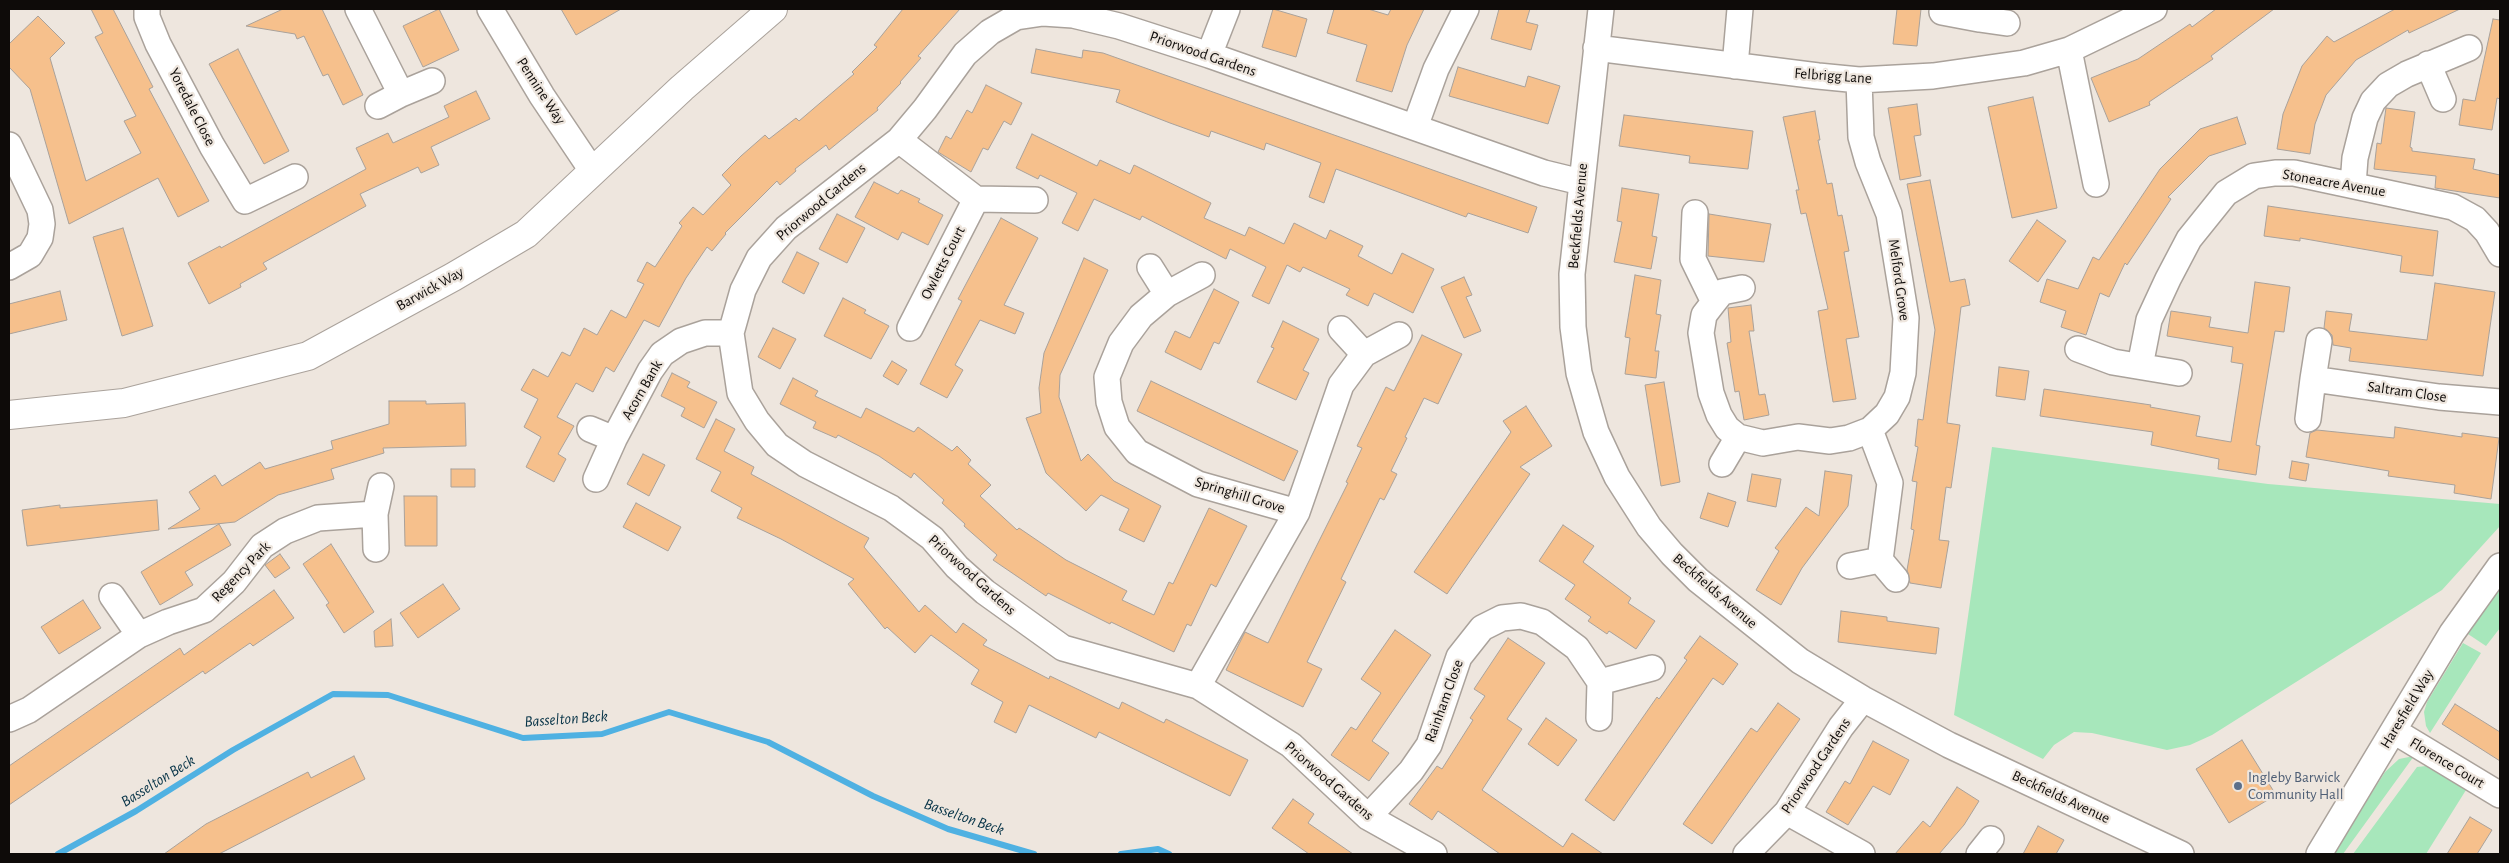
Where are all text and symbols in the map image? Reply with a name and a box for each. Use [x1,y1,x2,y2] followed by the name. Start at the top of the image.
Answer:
[1147,27,1259,81] street label: Priorwood Gardens
[513,54,569,128] street label: Pennine Way
[1794,64,1872,88] street label: Felbrigg Lane
[165,65,219,149] street label: Yoredale Close
[772,159,870,245] street label: Priorwood Gardens
[1564,162,1592,270] street label: Beckfields Avenue
[2281,165,2387,201] street label: Stoneacre Avenue
[917,223,969,303] street label: Owletts Court
[1884,238,1914,322] street label: Melford Grove
[393,263,467,315] street label: Barwick Way
[618,357,666,423] street label: Acorn Bank
[2366,378,2448,406] street label: Saltram Close
[1193,473,1287,517] street label: Springhill Grove
[925,531,1019,619] street label: Priorwood Gardens
[208,538,274,606] street label: Regency Park
[1669,549,1761,633] street label: Beckfields Avenue
[1421,657,1467,745] street label: Rainham Close
[2376,666,2438,752] street label: Haresfield Way
[524,707,608,731] water label: Basselton Beck
[1777,715,1855,817] street label: Priorwood Gardens
[2406,734,2488,792] street label: Florence Court
[1281,738,1377,824] street label: Priorwood Gardens
[117,751,199,811] water label: Basselton Beck
[2009,766,2113,828] street label: Beckfields Avenue
[2248,768,2343,803] place label: Ingleby Barwick Community Hall
[2232,780,2244,792] marker: Ingleby Barwick Community Hall
[921,794,1007,840] water label: Basselton Beck

